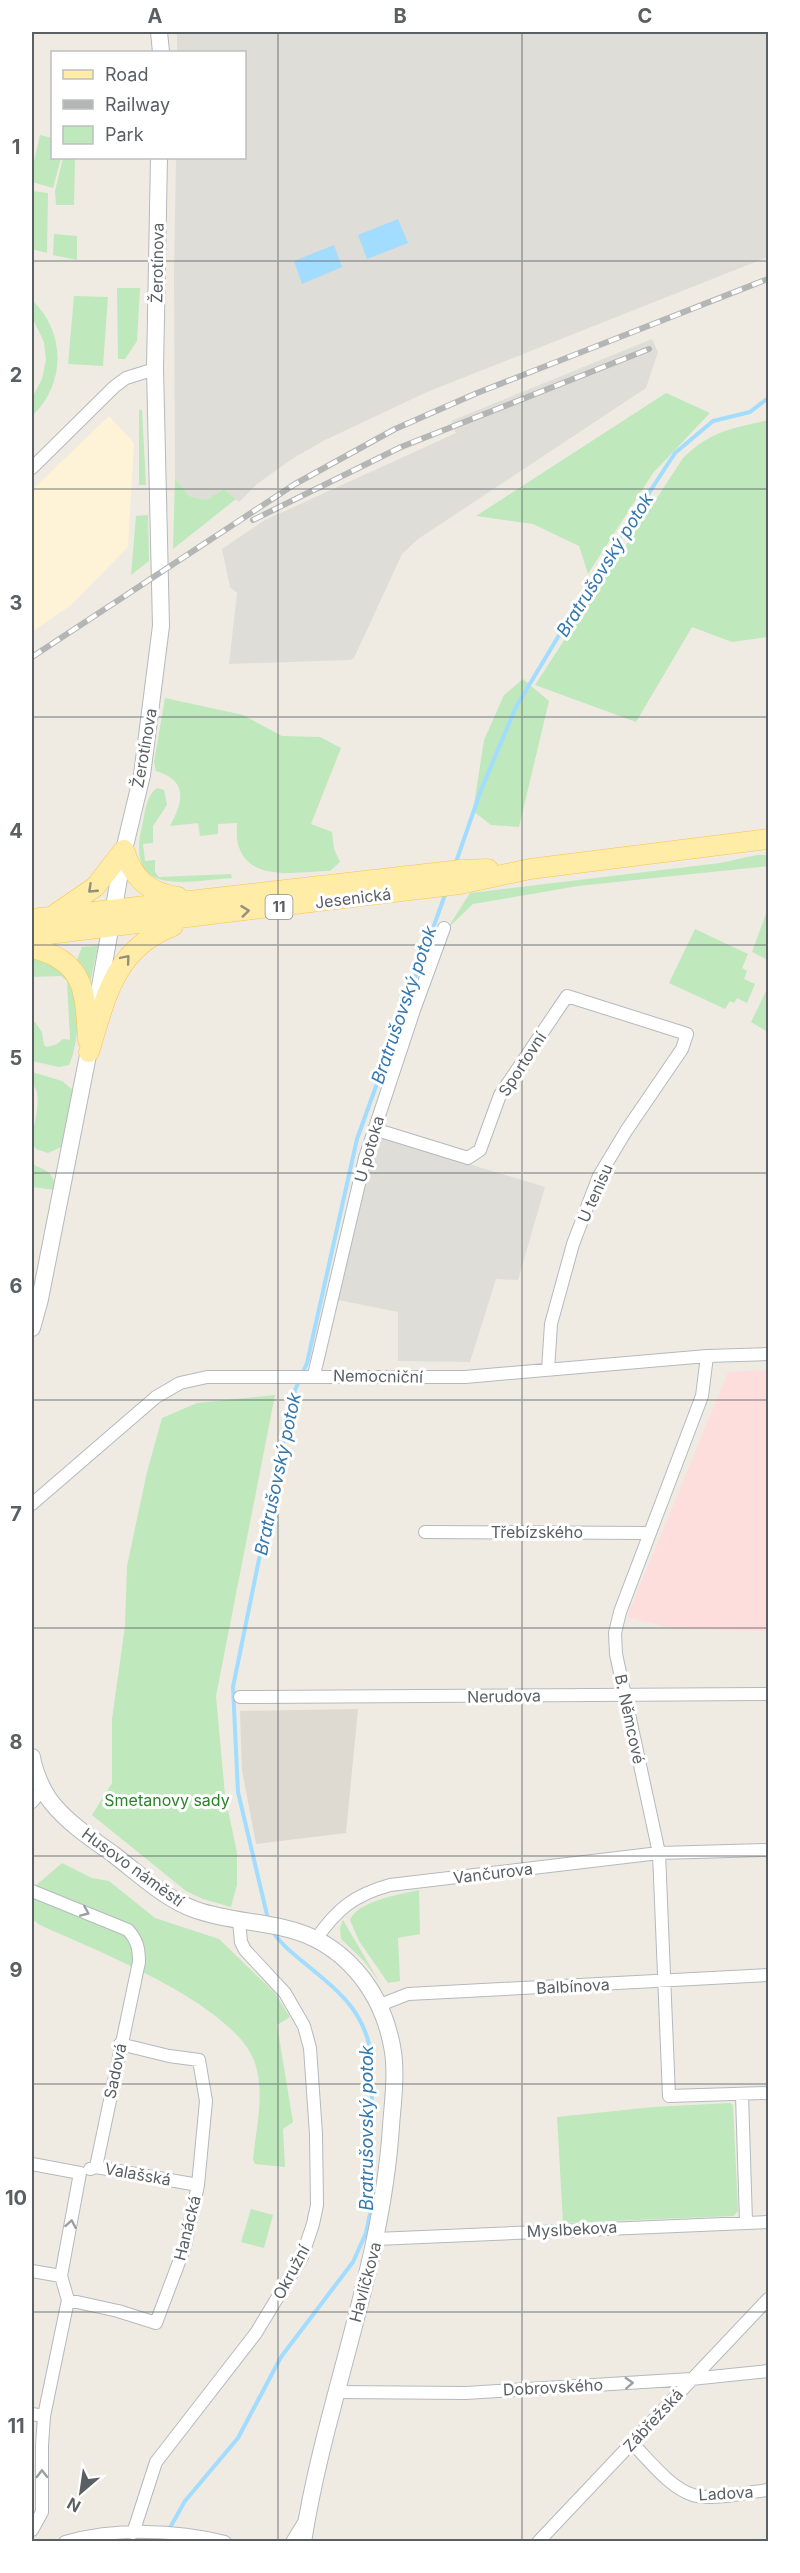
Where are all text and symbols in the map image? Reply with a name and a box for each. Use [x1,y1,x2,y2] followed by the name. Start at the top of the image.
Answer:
[148,4,163,28] text: A
[393,4,407,28] text: B
[638,4,652,28] text: C
[51,51,246,159] legend
[105,64,148,85] text: Road
[105,94,170,115] text: Railway
[105,124,144,145] text: Park
[12,135,20,159] text: 1
[146,223,168,303] street label: Žerotínova
[10,363,22,387] text: 2
[552,488,658,640] water label: Bratrušovský potok
[10,591,22,615] text: 3
[127,707,161,789] street label: Žerotínova
[9,819,23,843] text: 4
[88,882,99,893] one-way arrow
[314,883,392,913] street label: Jesenická
[266,895,292,919] road number: 11
[240,905,249,918] one-way arrow
[367,922,441,1087] water label: Bratrušovský potok
[119,955,130,966] one-way arrow
[494,1028,550,1100] street label: Sportovní
[10,1046,22,1070] text: 5
[350,1113,388,1185] street label: U potoka
[573,1161,617,1225] street label: U tenisu
[10,1274,23,1298] text: 6
[333,1365,423,1387] street label: Nemocniční
[250,1390,305,1557] water label: Bratrušovský potok
[10,1502,22,1526] text: 7
[491,1522,583,1542] street label: Třebízského
[611,1672,649,1766] street label: B. Němcové
[467,1685,541,1707] street label: Nerudova
[9,1730,23,1754] text: 8
[104,1790,230,1810] park label: Smetanovy sady
[78,1823,188,1911] street label: Husovo náměstí
[452,1858,534,1888] street label: Vančurova
[79,1905,90,1917] one-way arrow
[10,1958,23,1982] text: 9
[536,1974,610,1998] street label: Balbínova
[99,2041,131,2101] street label: Sadová
[356,2044,377,2211] water label: Bratrušovský potok
[103,2158,173,2190] street label: Valašská
[5,2186,27,2210] text: 10
[169,2193,205,2263] street label: Hanácká
[526,2217,618,2241] street label: Myslbekova
[64,2220,77,2230] one-way arrow
[345,2240,385,2324] street label: Havlíčkova
[268,2241,314,2303] street label: Okružní
[502,2374,604,2400] street label: Dobrovského
[624,2376,633,2389] one-way arrow
[619,2384,687,2456] street label: Zábřežská
[7,2414,25,2438] text: 11
[51,2462,111,2522] north arrow
[36,2470,49,2479] one-way arrow
[698,2482,754,2504] street label: Ladova
[64,2493,84,2517] text: N

